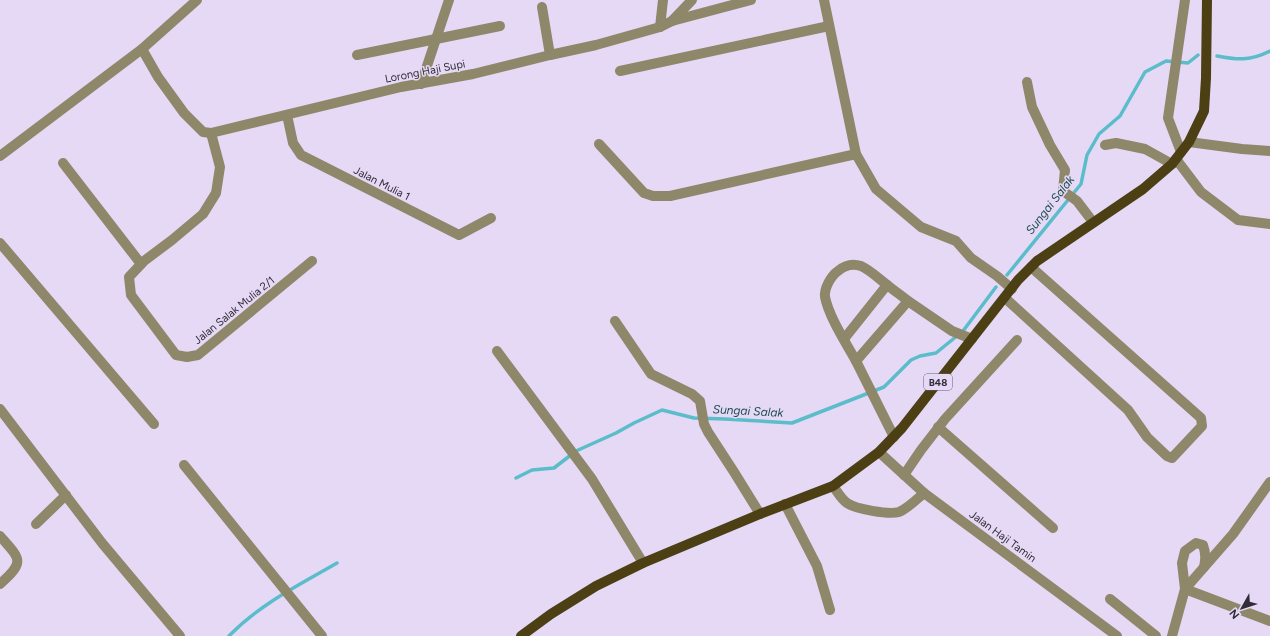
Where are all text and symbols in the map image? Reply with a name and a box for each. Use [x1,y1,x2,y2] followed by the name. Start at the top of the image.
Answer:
[384,57,466,86] street label: Lorong Haji Supi
[351,164,412,203] street label: Jalan Mulia 1
[1023,172,1078,237] water label: Sungai Salak
[191,274,277,347] street label: Jalan Salak Mulia 2/1
[924,374,952,390] road number: B48
[712,402,785,420] water label: Sungai Salak
[967,508,1039,565] street label: Jalan Haji Tamin
[1222,588,1262,628] north arrow
[1227,607,1242,621] text: N

